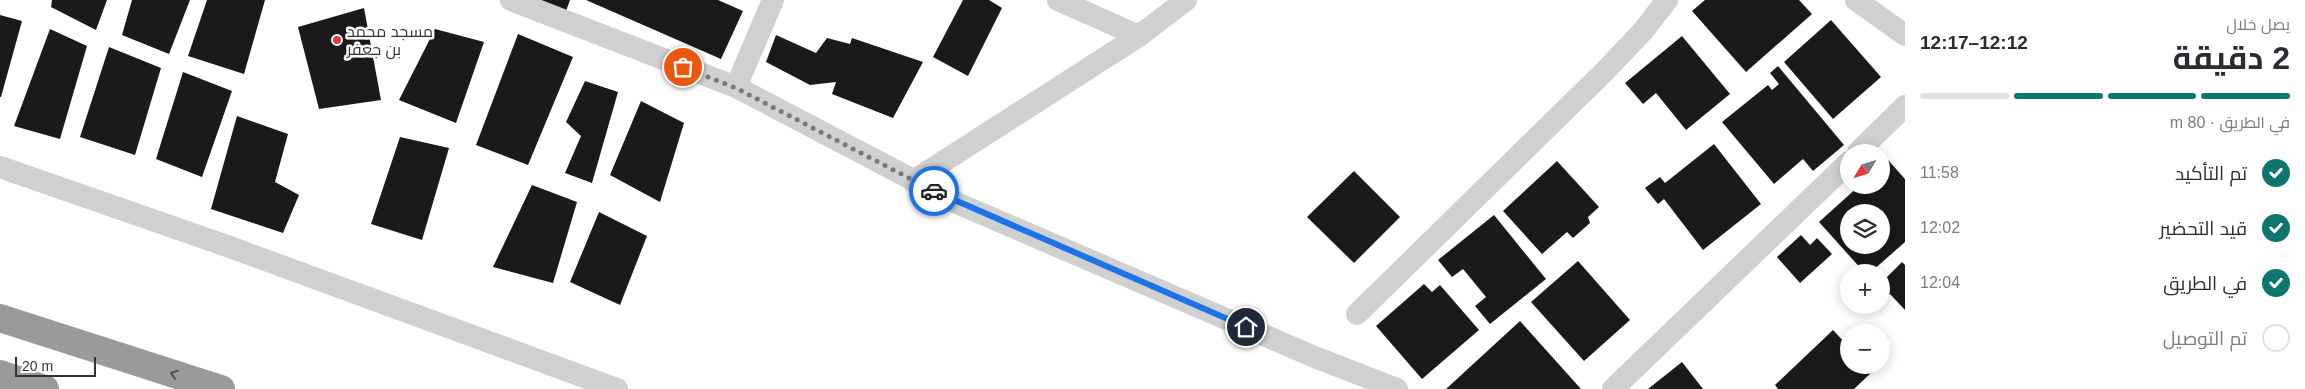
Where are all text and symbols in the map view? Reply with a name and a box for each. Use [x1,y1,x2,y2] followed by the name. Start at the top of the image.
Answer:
[2226,16,2290,33] text: يصل خلال
[346,23,433,60] place label: مسجد محمد بن جعفر
[1920,32,2028,53] text: 12:12–12:17
[331,34,343,46] marker: مسجد محمد بن جعفر
[2173,40,2290,76] text: 2 دقيقة
[662,46,704,88] pin
[669,53,697,81] icon: bag
[2170,114,2290,131] text: في الطريق · 80 m
[1840,144,1890,194] north arrow
[1840,144,1890,374] map controls
[2262,159,2290,187] icon: check
[2175,163,2247,184] text: تم التأكيد
[1920,164,1959,181] text: 11:58
[909,166,959,216] courier
[920,177,948,205] icon: car
[1840,204,1890,254] button: layers
[2262,214,2290,242] icon: check
[2160,218,2247,239] text: قيد التحضير
[1920,219,1960,236] text: 12:02
[1840,264,1890,314] button: +
[2262,269,2290,297] icon: check
[2163,273,2247,294] text: في الطريق
[1920,274,1960,291] text: 12:04
[1225,306,1267,348] pin
[1232,313,1260,341] icon: home
[1840,324,1890,374] button: −
[2163,328,2247,349] text: تم التوصيل
[15,354,96,377] scale bar
[22,358,53,374] text: 20 m
[171,370,179,380] one-way arrow

